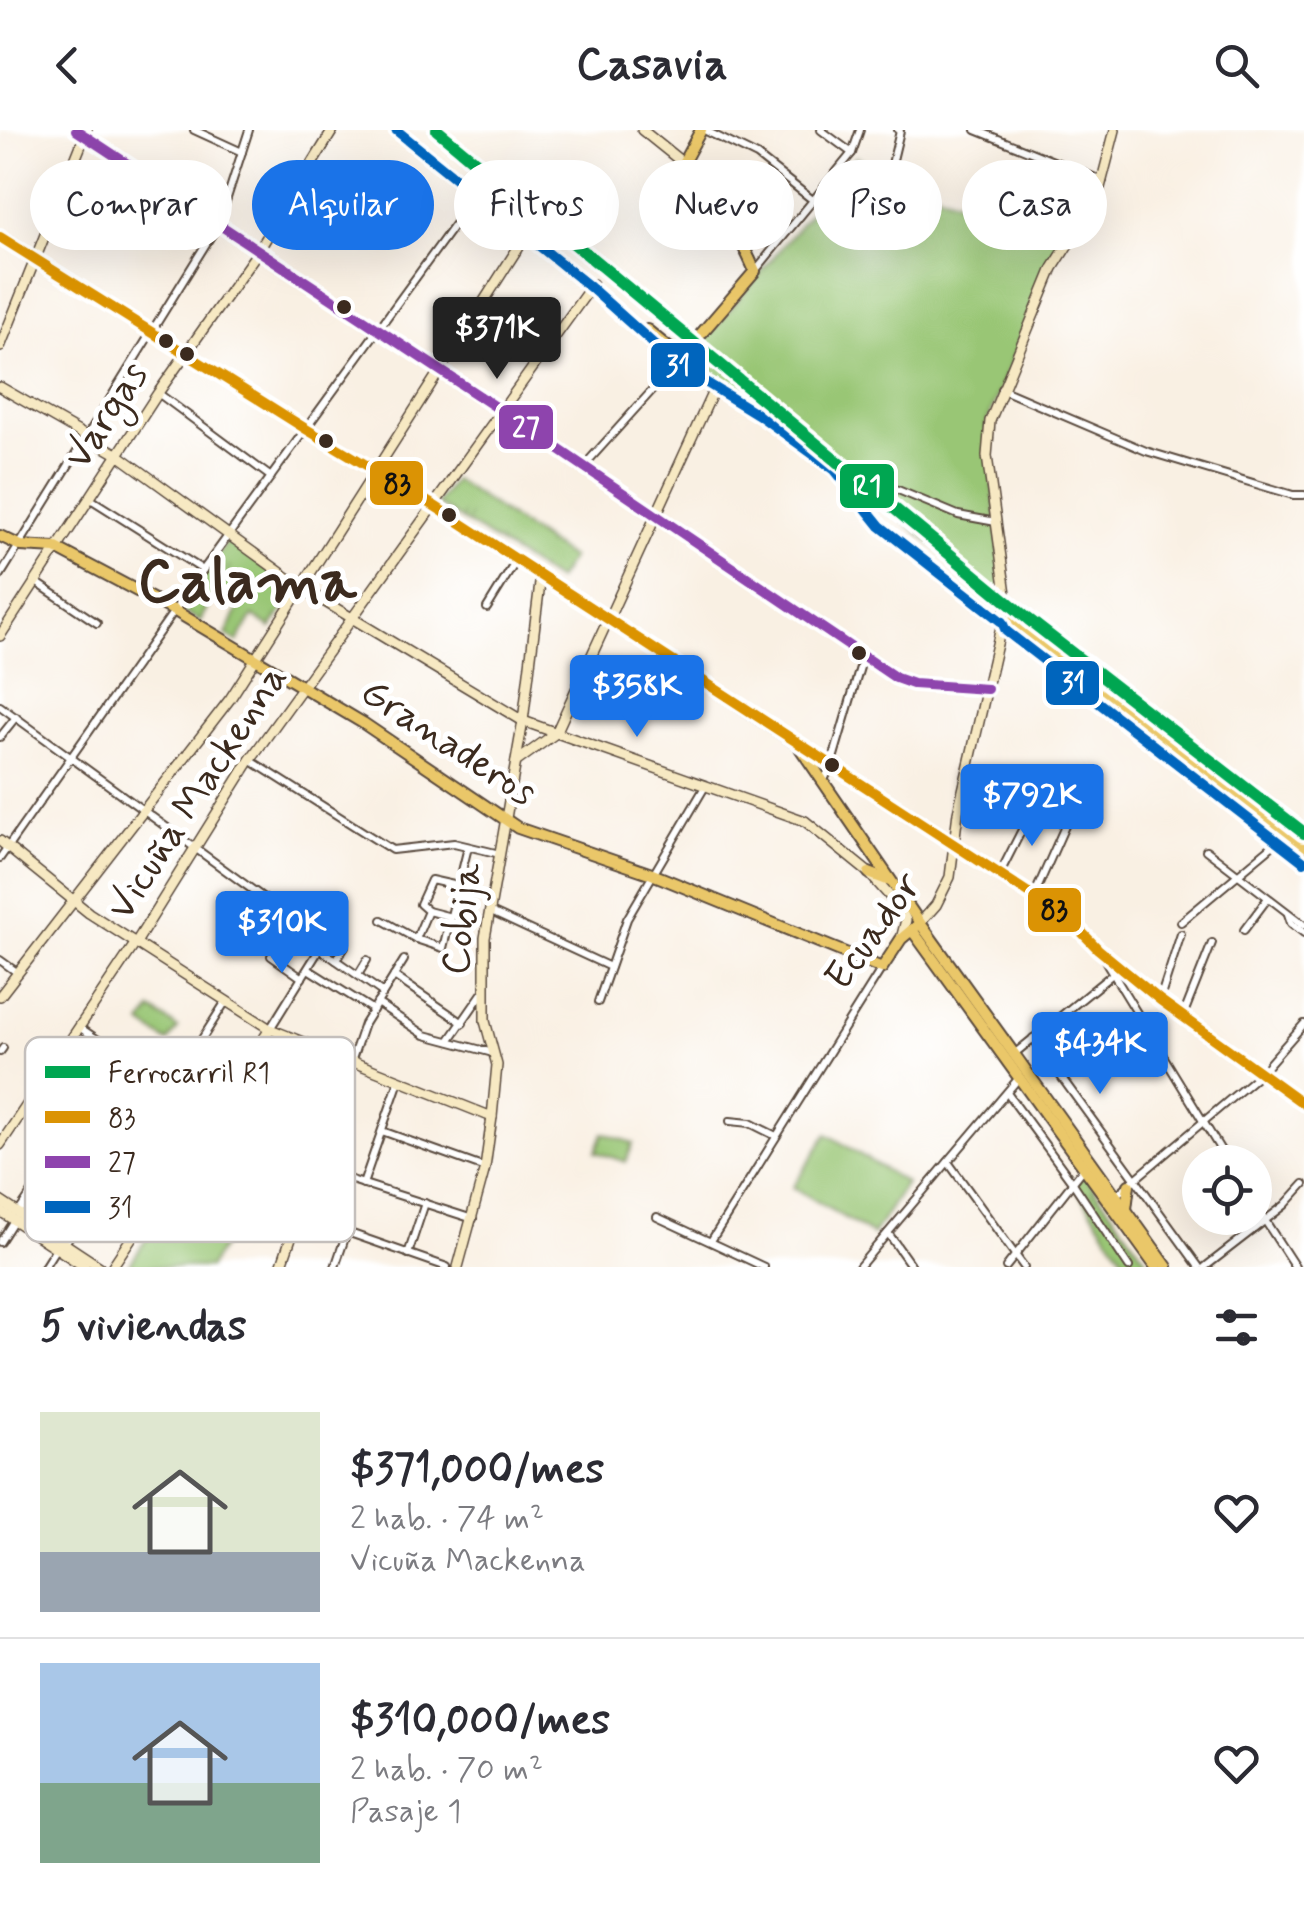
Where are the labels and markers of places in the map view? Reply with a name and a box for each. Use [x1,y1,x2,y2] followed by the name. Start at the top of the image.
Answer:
[334,297,354,317] unlabelled marker
[427,297,567,382] pin: $371K
[156,331,176,351] unlabelled marker
[177,344,197,364] unlabelled marker
[316,431,336,451] unlabelled marker
[439,505,459,525] unlabelled marker
[849,643,869,663] unlabelled marker
[567,655,707,740] pin: $358K
[822,755,842,775] unlabelled marker
[962,764,1102,849] pin: $792K
[212,891,352,976] pin: $310K
[1030,1012,1170,1097] pin: $434K

